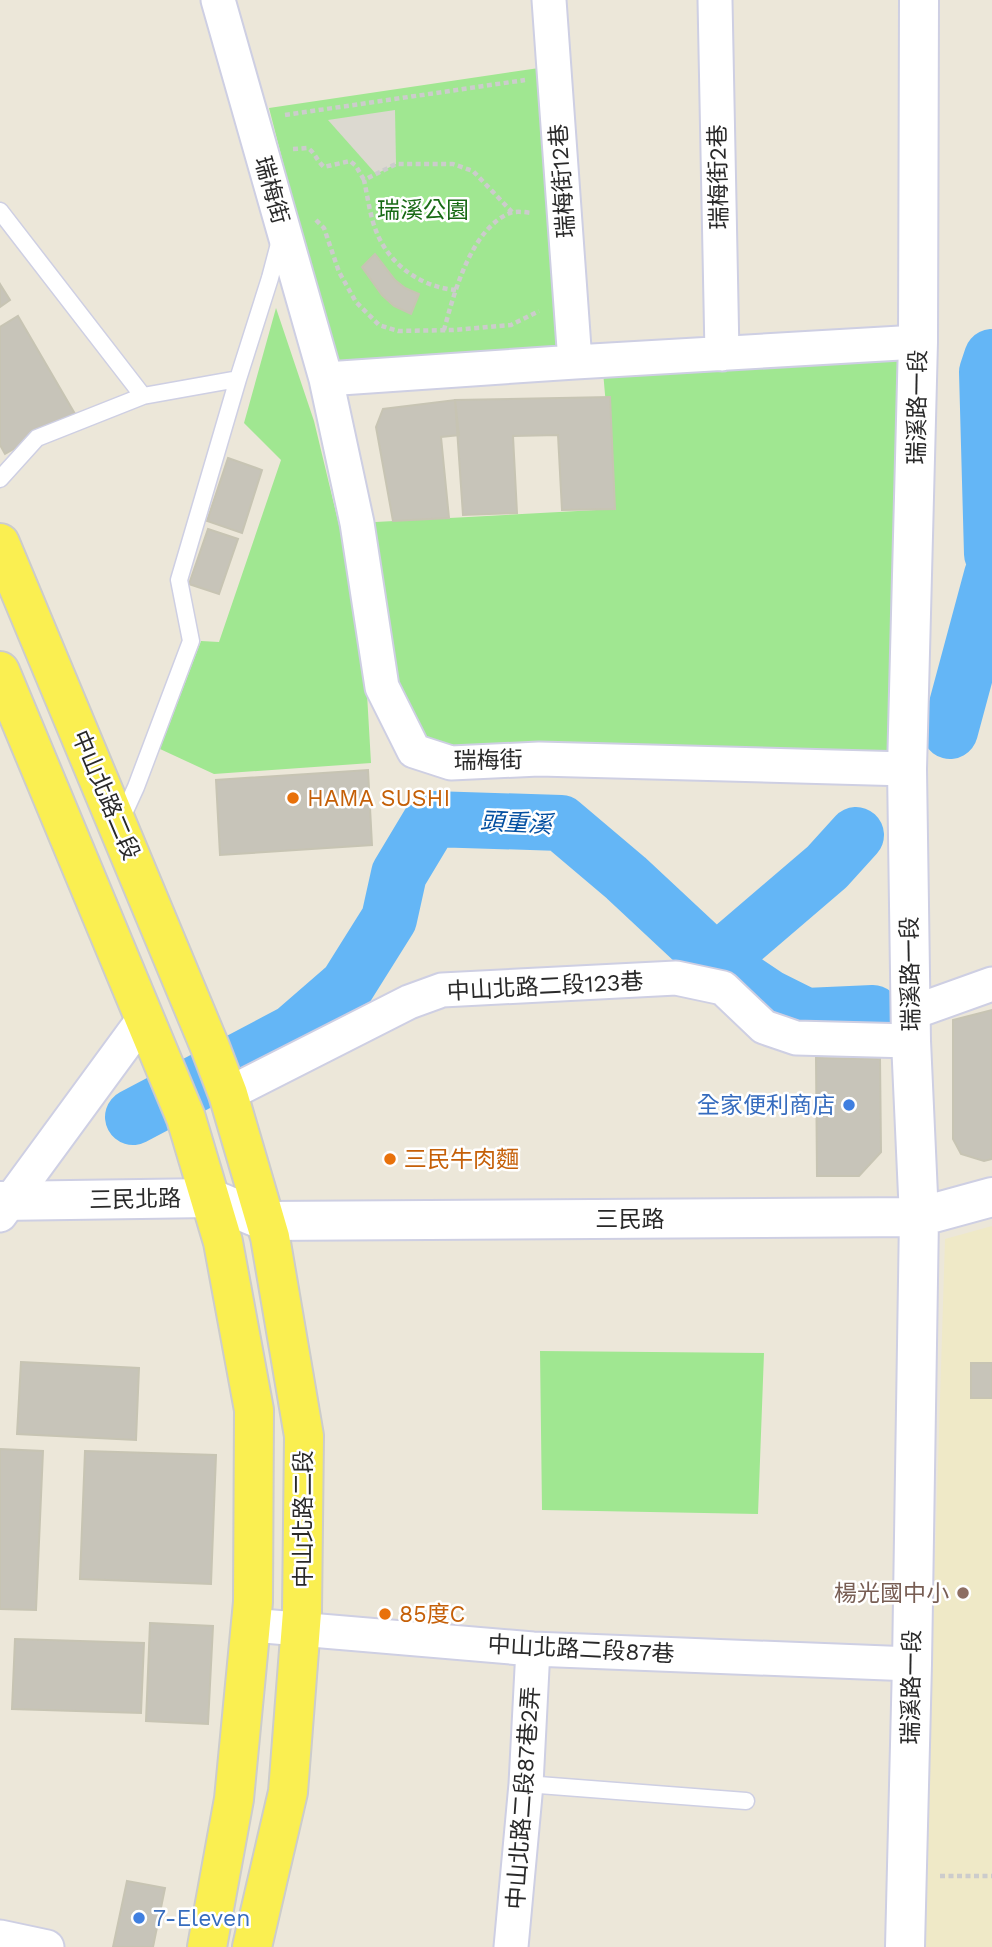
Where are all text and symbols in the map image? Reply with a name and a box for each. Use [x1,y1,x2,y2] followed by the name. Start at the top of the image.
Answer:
[545,123,580,239] street label: 瑞梅街12巷
[704,124,733,230] street label: 瑞梅街2巷
[249,153,294,227] street label: 瑞梅街
[377,197,469,224] park label: 瑞溪公園
[903,349,932,465] street label: 瑞溪路一段
[66,726,145,864] street label: 中山北路二段
[453,746,523,775] street label: 瑞梅街
[307,785,450,812] place label: HAMA SUSHI
[285,790,301,806] marker: HAMA SUSHI
[479,807,556,839] water label: 頭重溪
[896,916,925,1032] street label: 瑞溪路一段
[446,968,644,1005] street label: 中山北路二段123巷
[697,1092,835,1119] place label: 全家便利商店
[841,1097,857,1113] marker: 全家便利商店
[404,1146,519,1173] place label: 三民牛肉麵
[382,1151,398,1167] marker: 三民牛肉麵
[89,1185,181,1214] street label: 三民北路
[596,1206,665,1233] street label: 三民路
[290,1450,317,1588] street label: 中山北路二段
[834,1580,949,1607] place label: 楊光國中小
[955,1585,971,1601] marker: 楊光國中小
[399,1601,465,1628] place label: 85度C
[377,1606,393,1622] marker: 85度C
[897,1629,926,1745] street label: 瑞溪路一段
[487,1631,675,1668] street label: 中山北路二段87巷
[502,1686,545,1910] street label: 中山北路二段87巷2弄
[153,1905,251,1932] place label: 7-Eleven
[131,1910,147,1926] marker: 7-Eleven

